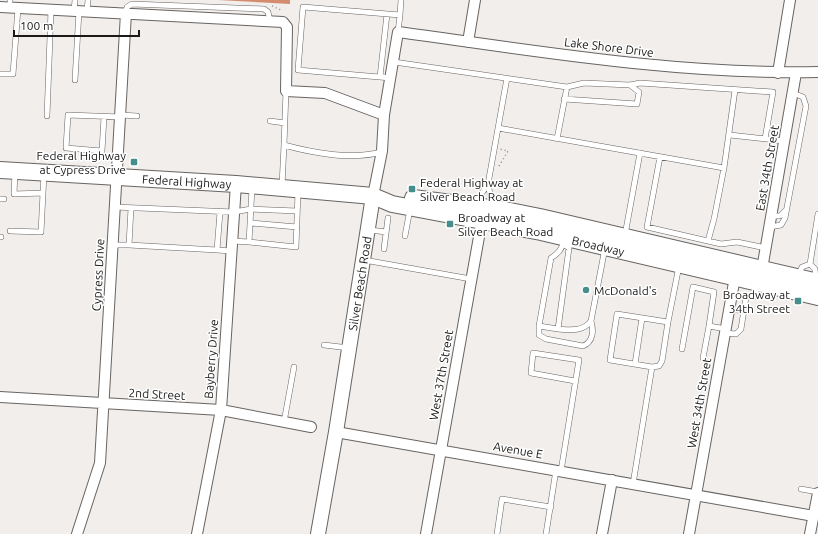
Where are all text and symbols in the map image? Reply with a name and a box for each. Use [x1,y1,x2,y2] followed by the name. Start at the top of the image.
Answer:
[14,12,139,38] scale bar
[20,19,53,32] text: 100 m
[564,35,654,59] street label: Lake Shore Drive
[753,124,781,212] street label: East 34th Street
[37,149,126,176] place label: Federal Highway at Cypress Drive
[129,157,139,167] marker: Federal Highway at Cypress Drive
[142,172,232,190] street label: Federal Highway
[420,176,523,203] place label: Federal Highway at Silver Beach Road
[407,184,417,194] marker: Federal Highway at Silver Beach Road
[458,211,553,238] place label: Broadway at Silver Beach Road
[445,219,455,229] marker: Broadway at Silver Beach Road
[571,233,626,258] street label: Broadway
[345,235,373,332] street label: Silver Beach Road
[90,238,106,312] street label: Cypress Drive
[594,284,657,297] place label: McDonald's
[581,285,591,295] marker: McDonald's
[723,288,790,315] place label: Broadway at 34th Street
[793,296,803,306] marker: Broadway at 34th Street
[202,319,220,399] street label: Bayberry Drive
[427,329,455,421] street label: West 37th Street
[685,357,713,449] street label: West 34th Street
[128,386,186,402] street label: 2nd Street
[492,439,544,461] street label: Avenue E

